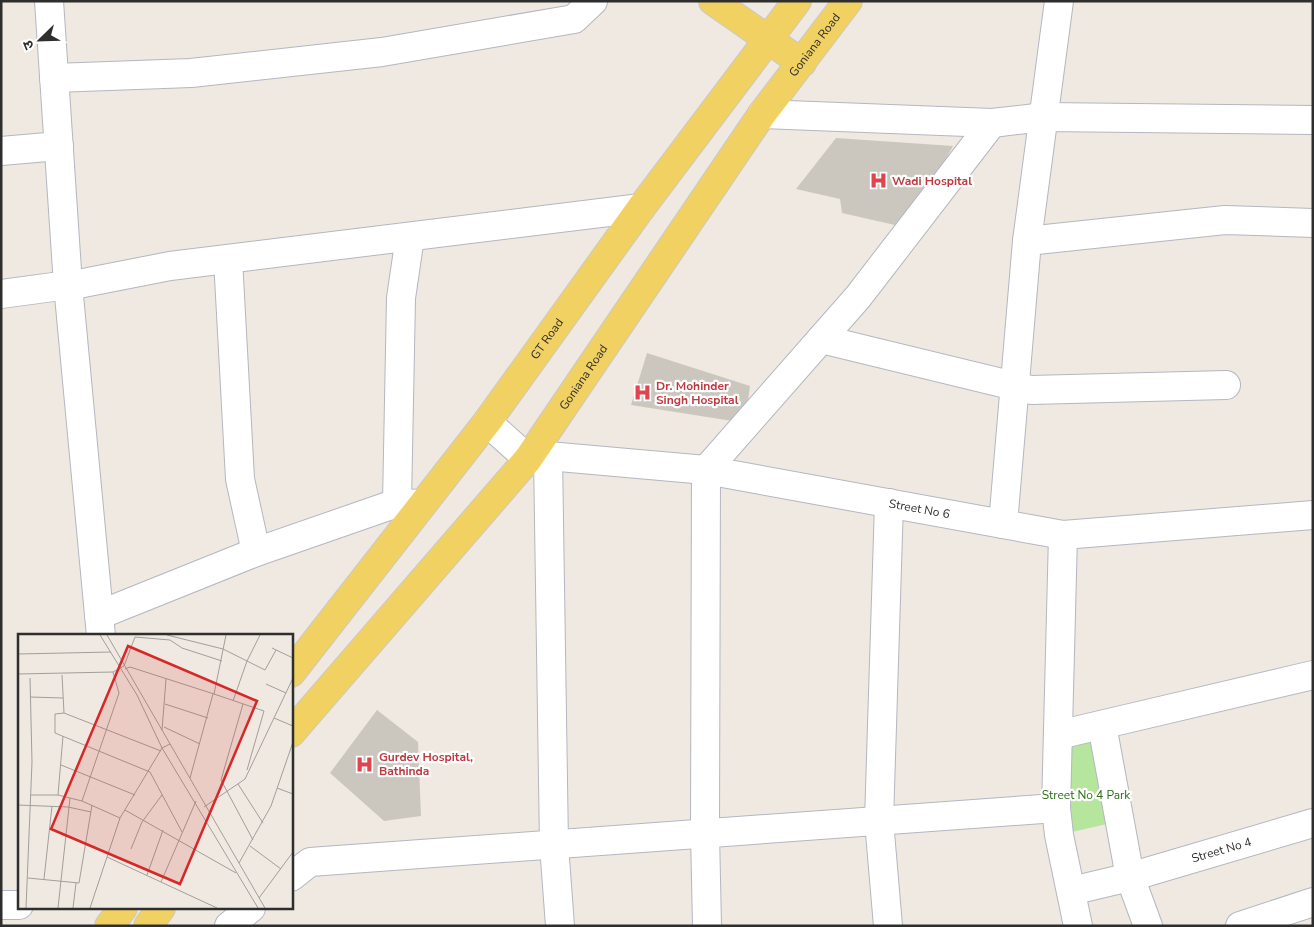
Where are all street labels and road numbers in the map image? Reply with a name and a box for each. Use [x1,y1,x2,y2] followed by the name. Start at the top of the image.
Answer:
[785,10,844,80] street label: Goniana Road
[527,315,567,362] street label: GT Road
[556,341,611,413] street label: Goniana Road
[888,495,951,522] street label: Street No 6
[1190,834,1253,866] street label: Street No 4

